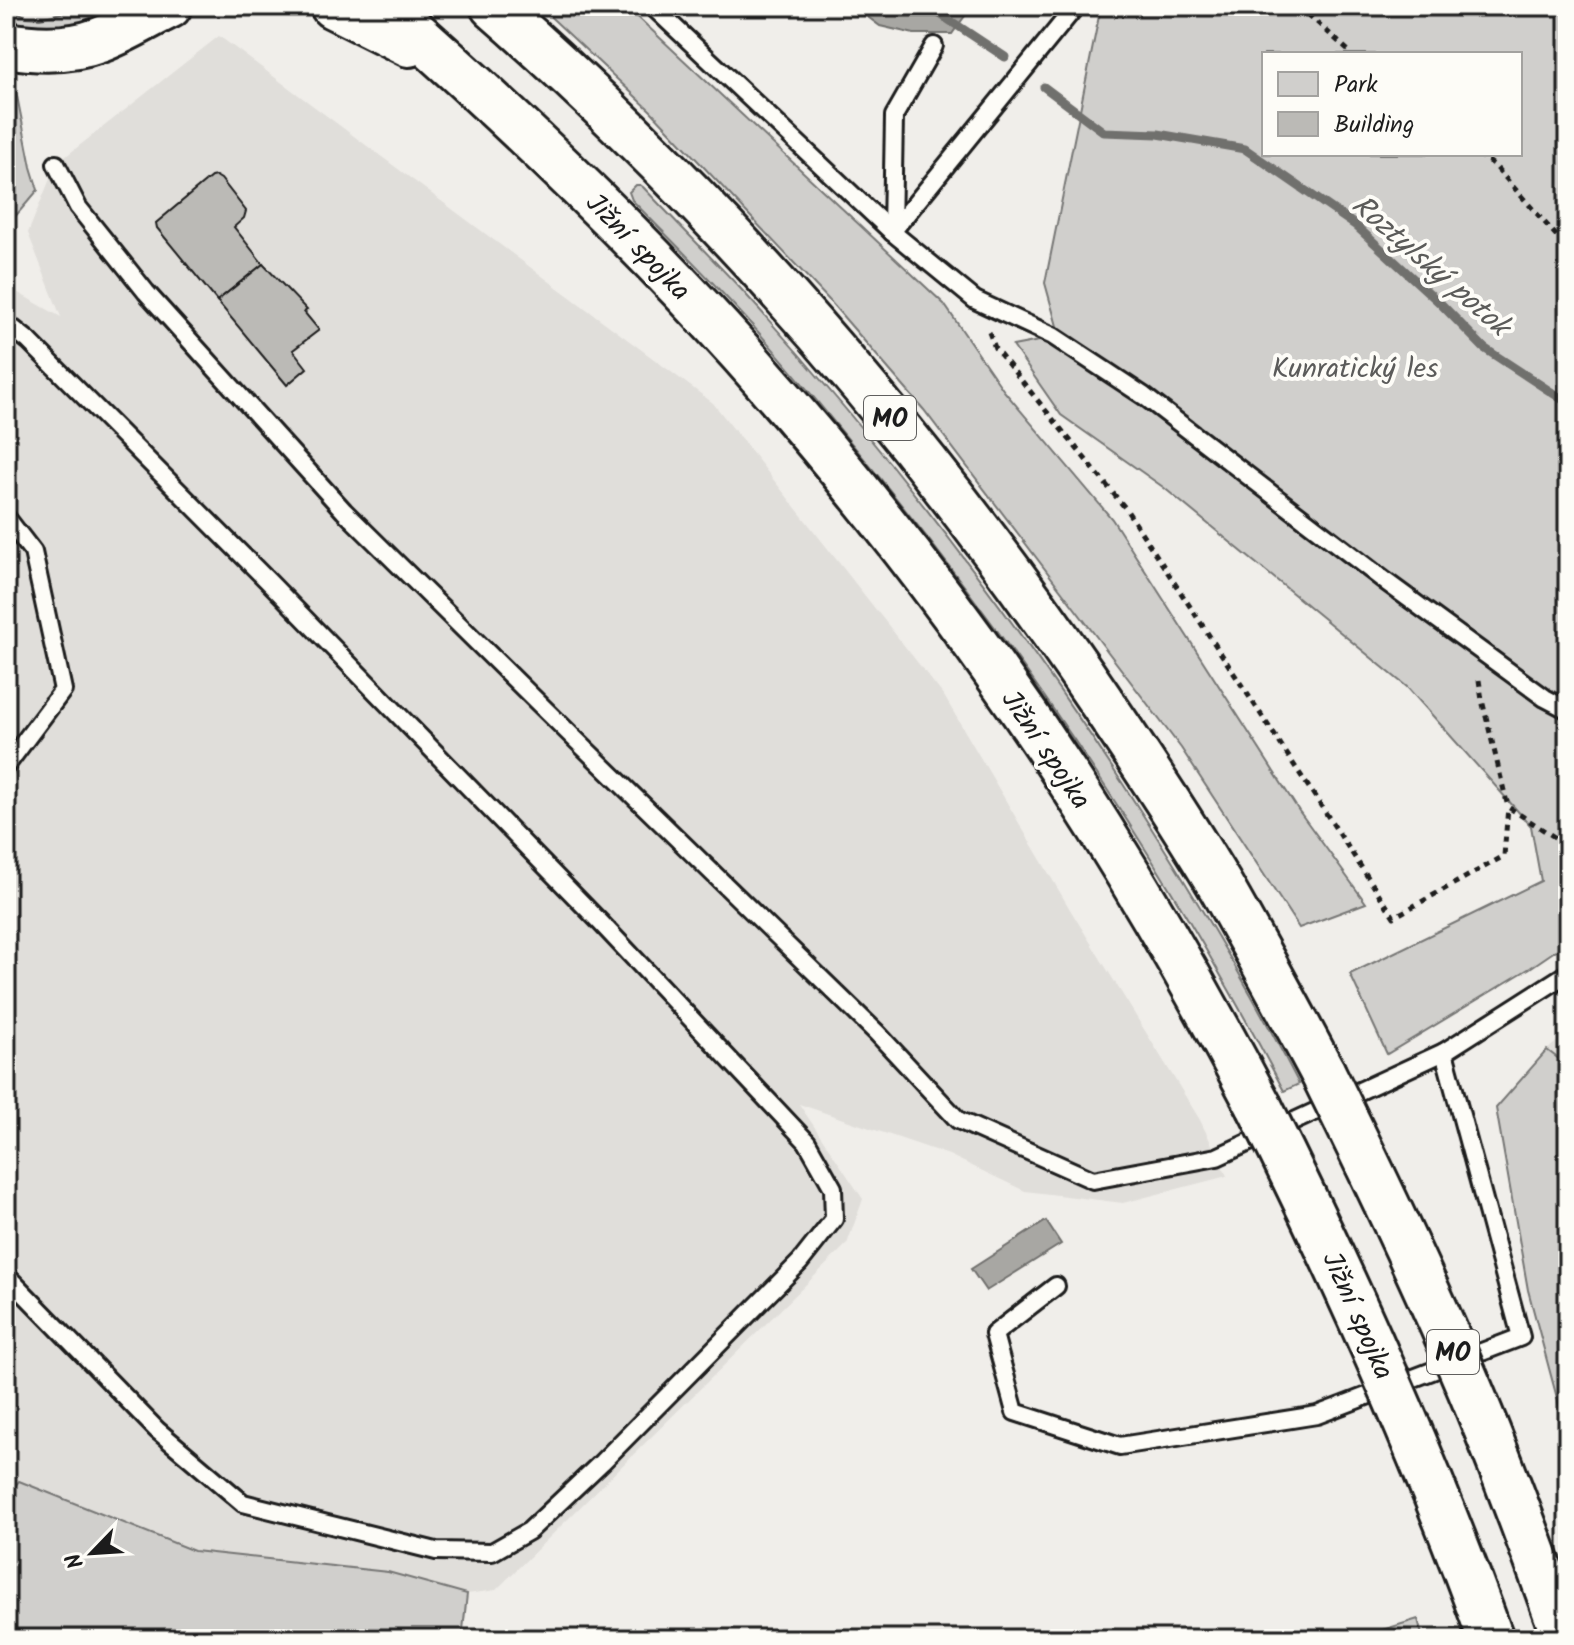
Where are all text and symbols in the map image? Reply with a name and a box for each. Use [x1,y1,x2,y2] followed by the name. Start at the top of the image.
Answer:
[1262,52,1522,156] legend
[1334,66,1378,105] text: Park
[1334,106,1414,145] text: Building
[574,183,701,312] street label: Jižní spojka
[1339,184,1523,352] water label: Roztylský potok
[1272,347,1438,392] park label: Kunratický les
[864,396,916,440] road number: MO
[988,681,1102,819] street label: Jižní spojka
[1308,1245,1405,1387] street label: Jižní spojka
[1427,1330,1479,1374] road number: MO
[52,1513,132,1593] north arrow
[57,1547,95,1574] text: N

